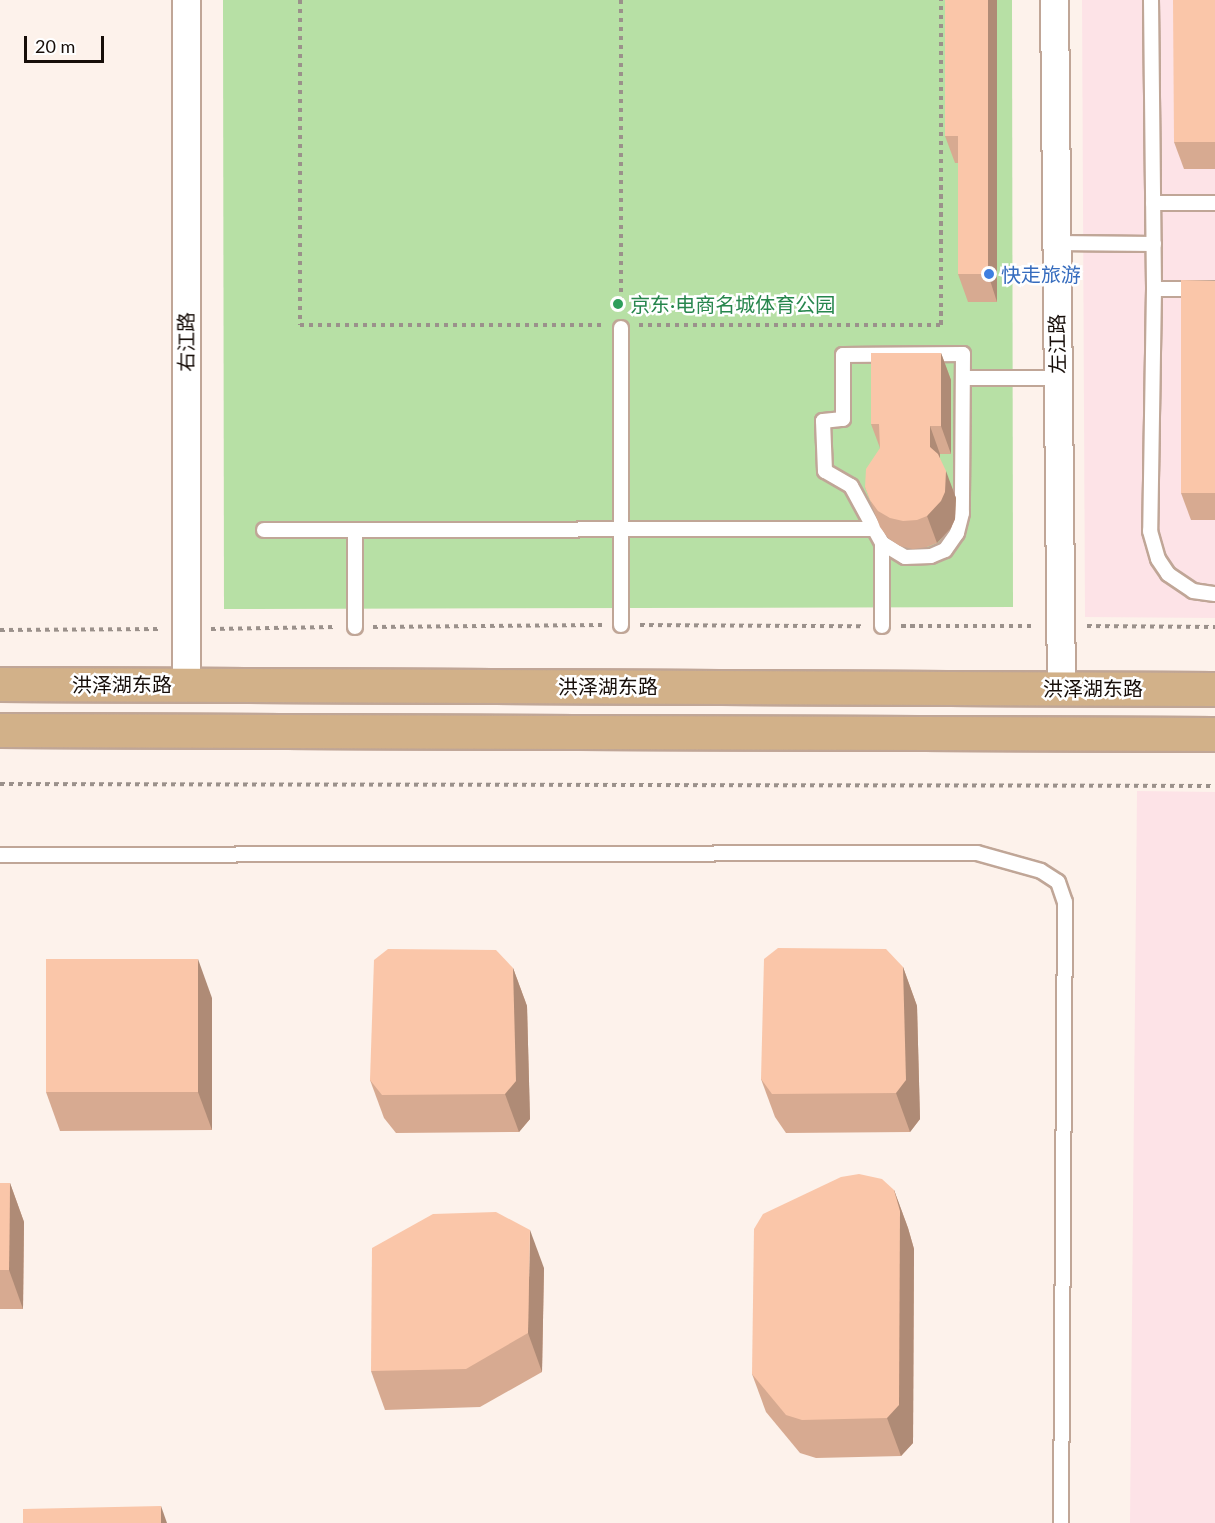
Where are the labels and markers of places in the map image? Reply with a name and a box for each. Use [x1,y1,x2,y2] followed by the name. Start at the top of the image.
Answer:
[1001,262,1081,286] place label: 快走旅游
[982,267,996,281] marker: 快走旅游
[630,292,835,316] place label: 京东·电商名城体育公园
[611,297,625,311] marker: 京东·电商名城体育公园

